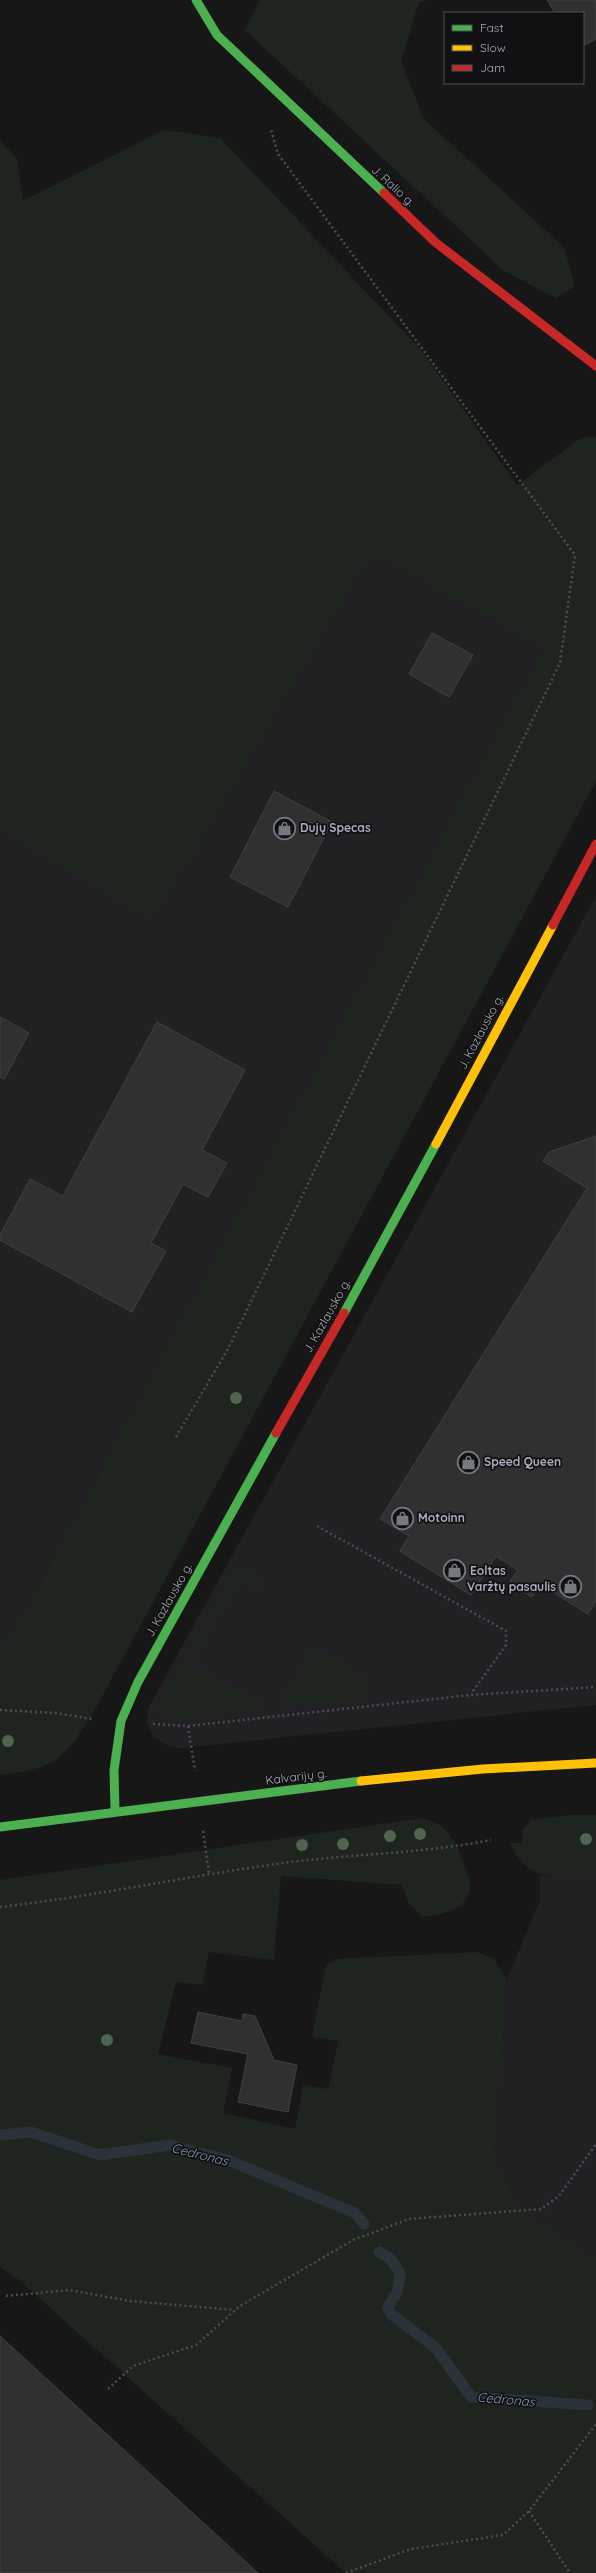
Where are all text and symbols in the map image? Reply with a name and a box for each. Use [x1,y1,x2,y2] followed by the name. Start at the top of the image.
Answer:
[444,12,584,84] legend
[480,20,504,35] text: Fast
[480,40,506,55] text: Slow
[480,60,505,75] text: Jam
[369,162,418,209] street label: J. Ralio g.
[272,815,298,841] shop icon: Dujų Specas
[300,820,371,835] place label: Dujų Specas
[455,992,506,1072] street label: J. Kazlausko g.
[300,1276,353,1355] street label: J. Kazlausko g.
[455,1449,481,1475] shop icon: Speed Queen
[484,1454,561,1469] place label: Speed Queen
[389,1505,415,1531] shop icon: Motoinn
[418,1510,465,1525] place label: Motoinn
[441,1558,467,1584] shop icon: Eoltas
[142,1560,195,1639] street label: J. Kazlausko g.
[470,1563,506,1578] place label: Eoltas
[558,1574,584,1600] shop icon: Varžtų pasaulis
[467,1579,556,1594] place label: Varžtų pasaulis
[264,1765,327,1788] street label: Kalvarijų g.
[170,2139,231,2169] water label: Cedronas
[477,2389,536,2410] water label: Cedronas

